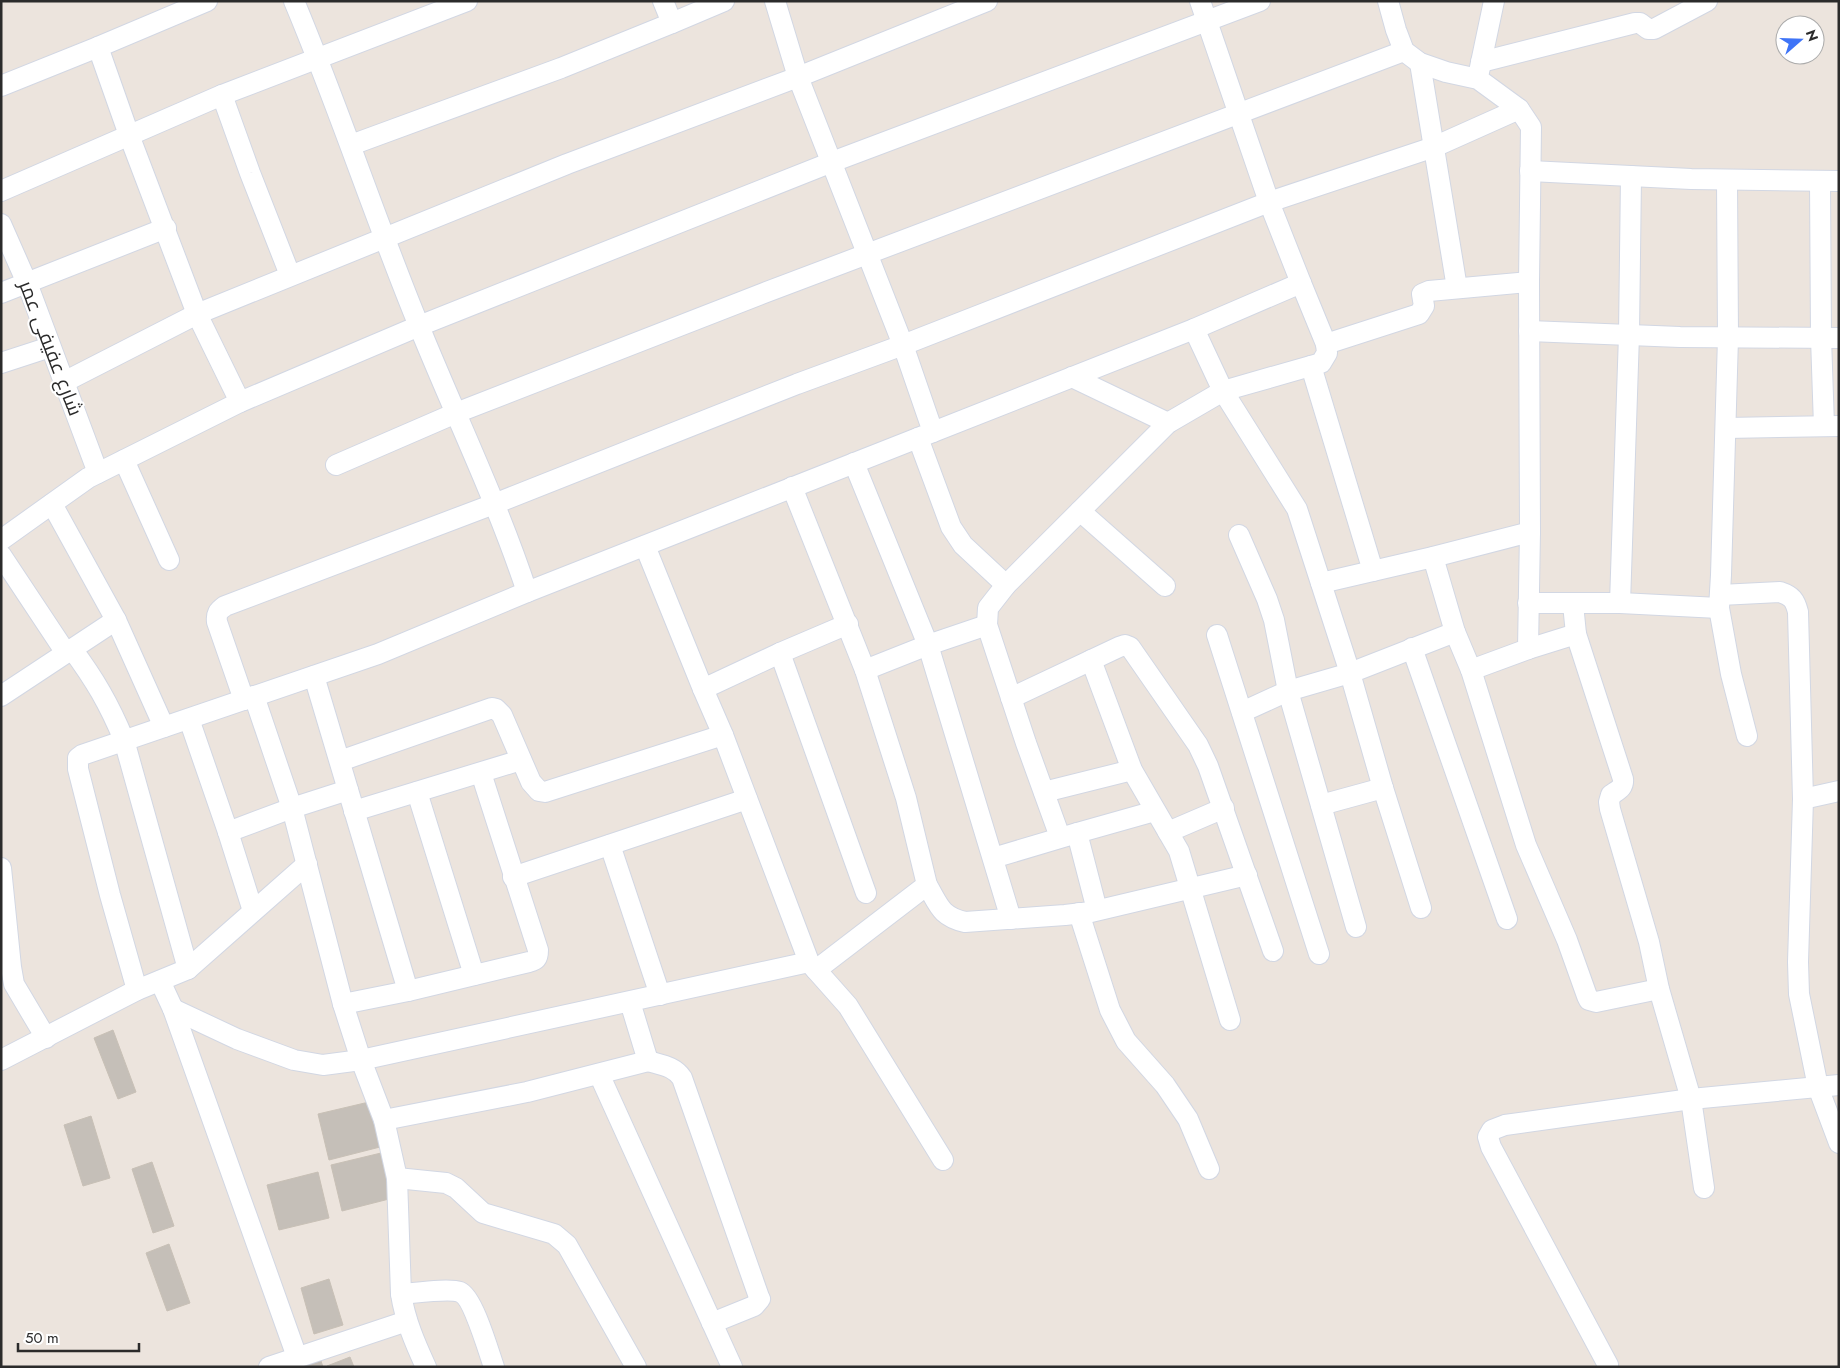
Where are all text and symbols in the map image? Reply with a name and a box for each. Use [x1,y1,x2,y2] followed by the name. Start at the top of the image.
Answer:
[1775,15,1825,65] north arrow
[1801,27,1824,44] text: N
[11,275,90,420] street label: شارع عفيفى عمر
[18,1320,139,1352] scale bar
[25,1327,59,1349] text: 50 m

